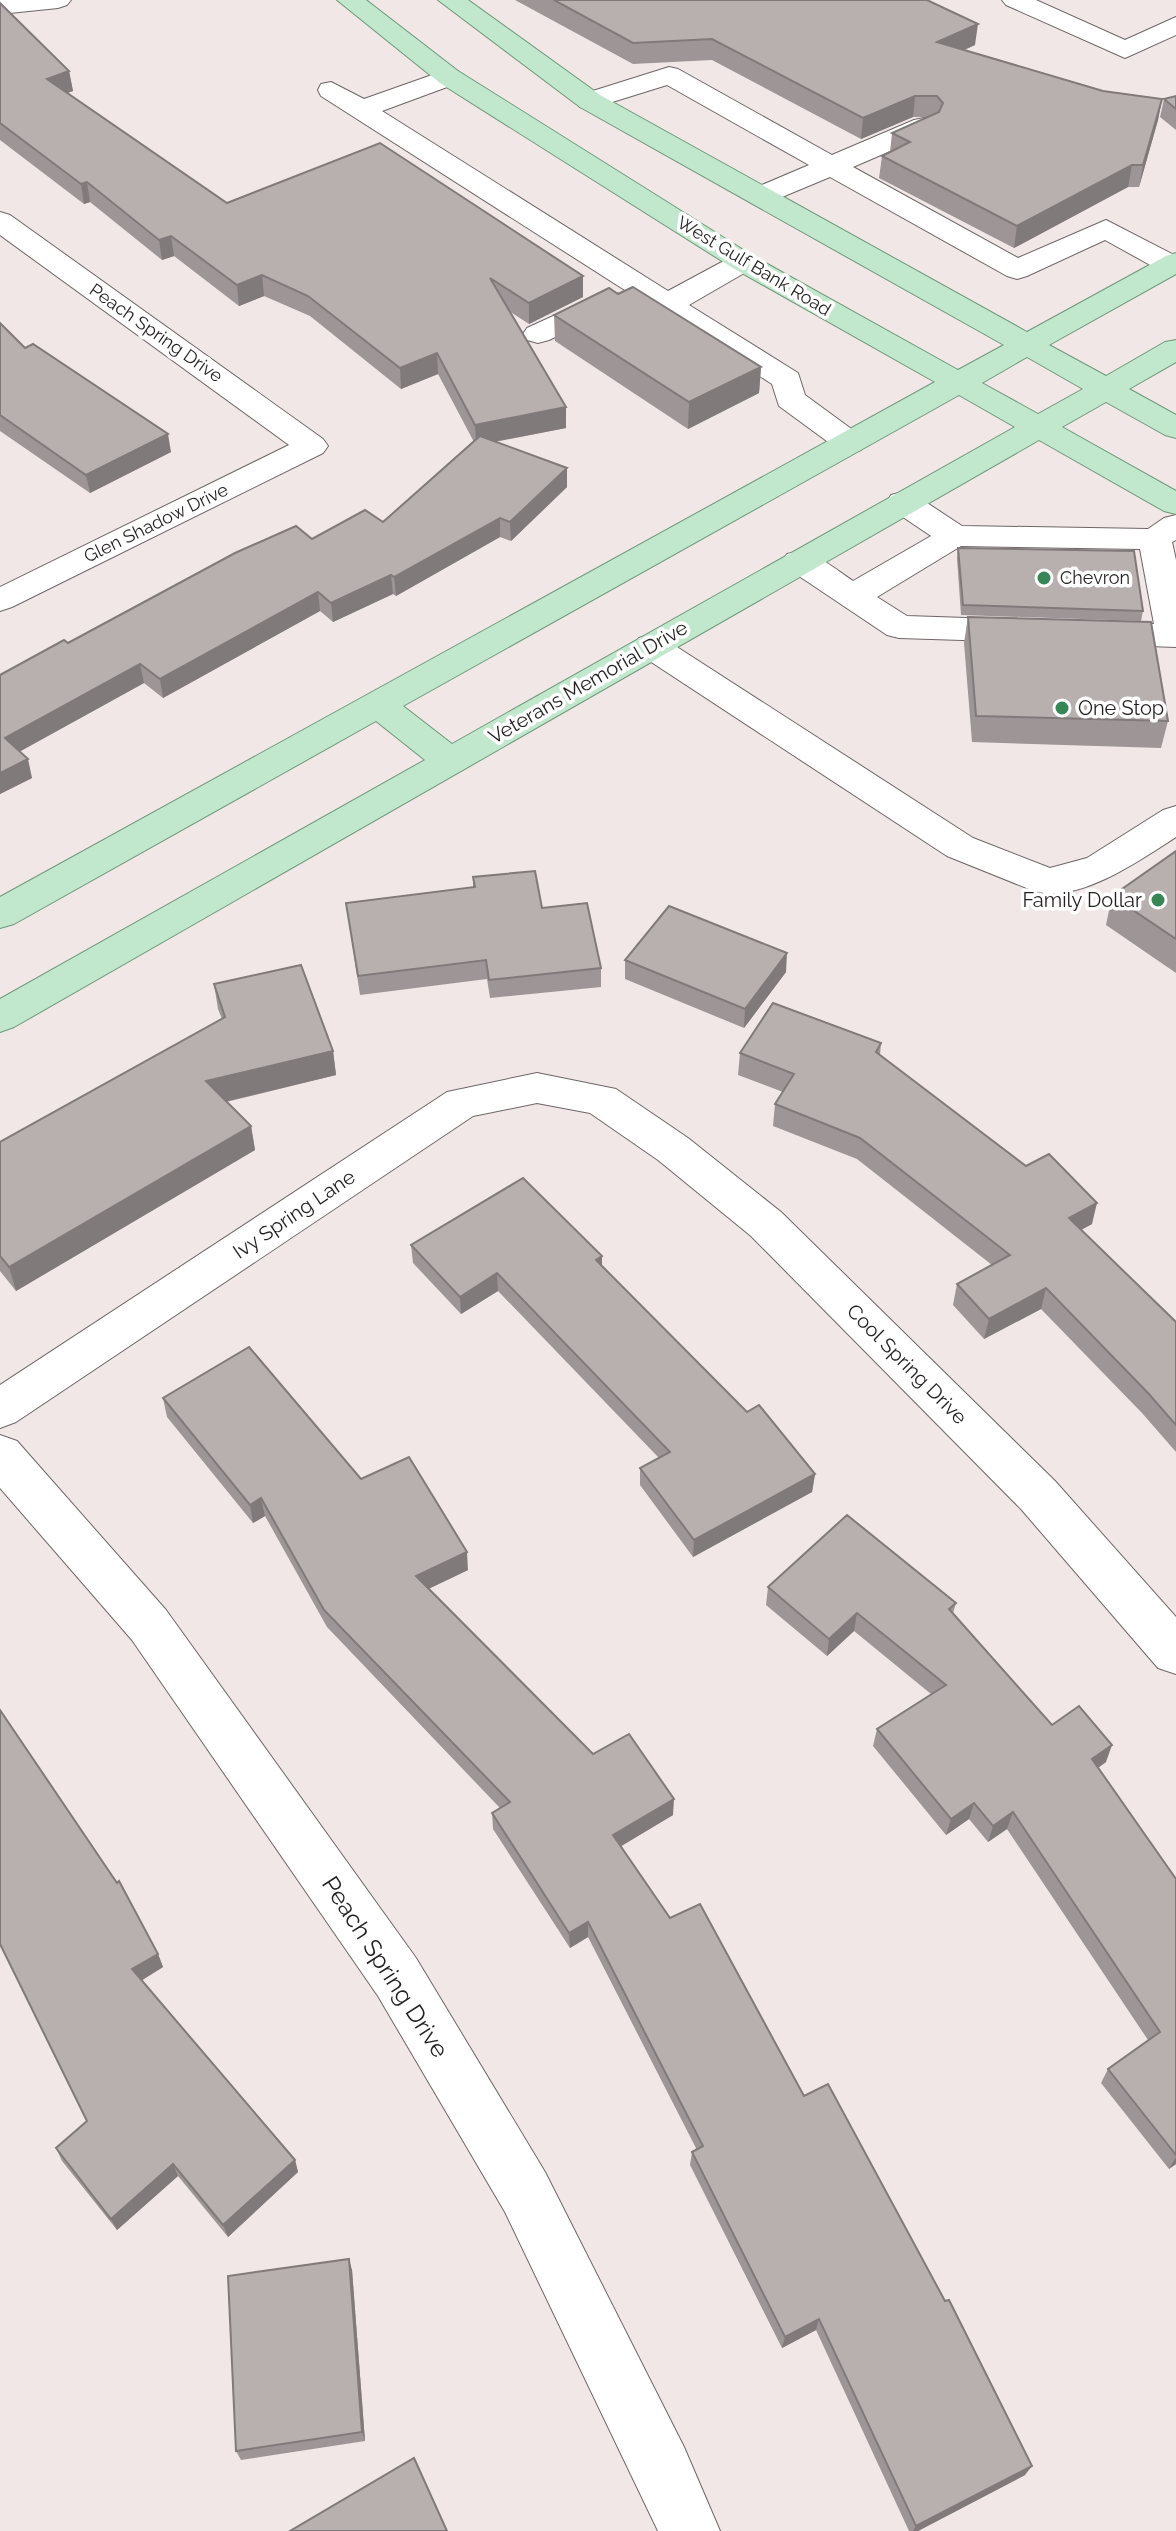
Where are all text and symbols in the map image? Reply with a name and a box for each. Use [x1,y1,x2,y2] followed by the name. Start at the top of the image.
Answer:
[674,211,835,320] street label: West Gulf Bank Road
[86,279,227,387] street label: Peach Spring Drive
[80,478,232,567] street label: Glen Shadow Drive
[1060,567,1130,588] place label: Chevron
[1035,569,1053,587] marker: Chevron
[484,615,692,749] street label: Veterans Memorial Drive
[1078,696,1164,720] place label: One Stop
[1053,699,1071,717] marker: One Stop
[1022,888,1142,912] place label: Family Dollar
[1149,891,1167,909] marker: Family Dollar
[228,1164,360,1264] street label: Ivy Spring Lane
[842,1299,972,1429] street label: Cool Spring Drive
[316,1871,455,2063] street label: Peach Spring Drive

